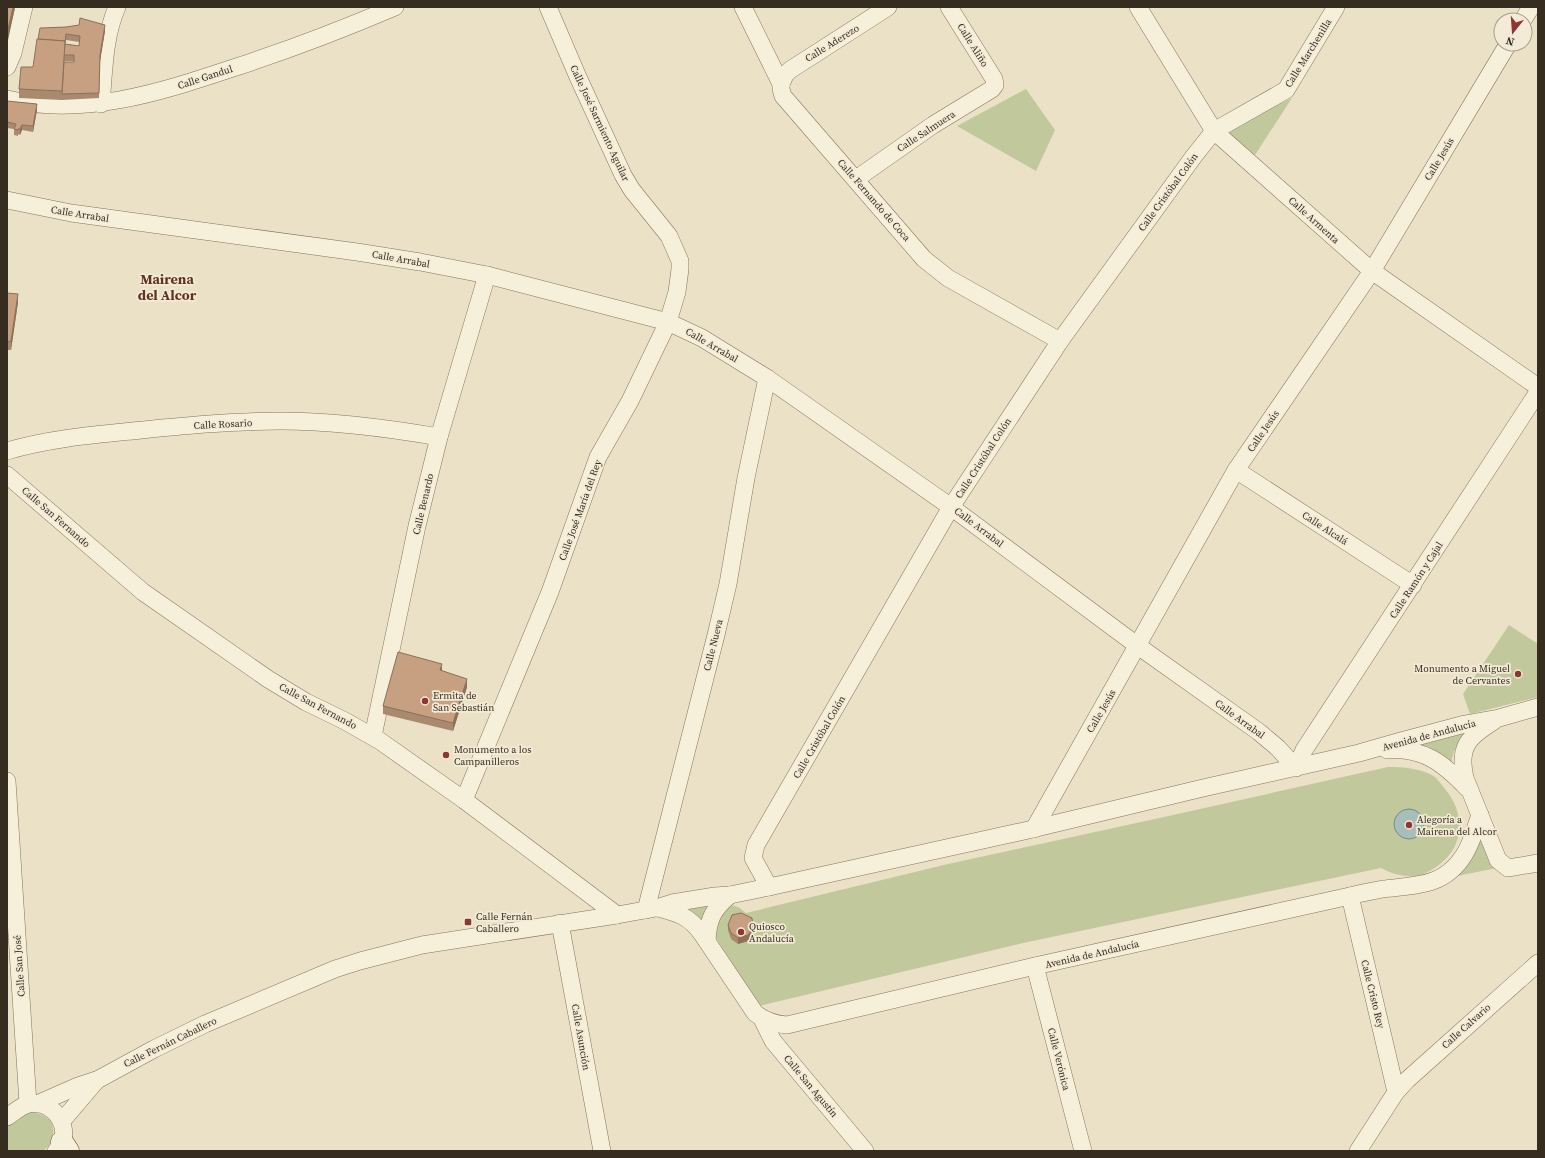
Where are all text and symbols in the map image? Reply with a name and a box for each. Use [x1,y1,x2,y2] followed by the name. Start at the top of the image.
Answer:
[1493,12,1533,52] north arrow
[1282,15,1335,90] street label: Calle Marchenilla
[803,21,862,65] street label: Calle Aderezo
[955,21,992,70] street label: Calle Aliño
[1504,33,1516,49] text: N
[176,62,234,92] street label: Calle Gandul
[567,63,633,184] street label: Calle José Sarmiento Aguilar
[894,107,958,155] street label: Calle Salmuera
[1421,135,1457,183] street label: Calle Jesús
[1135,150,1201,234] street label: Calle Cristóbal Colón
[835,156,914,245] street label: Calle Fernando de Coca
[1286,194,1343,247] street label: Calle Armenta
[50,203,110,225] street label: Calle Arrabal
[371,248,431,271] street label: Calle Arrabal
[138,269,197,305] district label: Mairena del Alcor
[683,325,741,365] street label: Calle Arrabal
[1244,407,1282,455] street label: Calle Jesús
[952,415,1014,501] street label: Calle Cristóbal Colón
[193,416,253,432] street label: Calle Rosario
[556,457,605,562] street label: Calle José María del Rey
[410,472,436,536] street label: Calle Benardo
[19,484,93,551] street label: Calle San Fernando
[952,504,1006,550] street label: Calle Arrabal
[1300,508,1351,548] street label: Calle Alcalá
[1386,539,1446,621] street label: Calle Ramón y Cajal
[700,617,726,672] street label: Calle Nueva
[1414,662,1510,687] place label: Monumento a Miguel de Cervantes
[1513,669,1523,679] marker: Monumento a Miguel de Cervantes
[277,680,360,732] street label: Calle San Fernando
[1083,687,1119,735] street label: Calle Jesús
[433,689,494,714] place label: Ermita de San Sebastián
[790,693,848,781] street label: Calle Cristóbal Colón
[420,696,430,706] marker: Ermita de San Sebastián
[1212,696,1268,742] street label: Calle Arrabal
[1381,716,1478,754] street label: Avenida de Andalucía
[454,743,532,768] place label: Monumento a los Campanilleros
[441,750,451,760] marker: Monumento a los Campanilleros
[1417,813,1498,838] place label: Alegoría a Mairena del Alcor
[1404,820,1414,830] marker: Alegoría a Mairena del Alcor
[476,910,533,935] place label: Calle Fernán Caballero
[463,917,473,927] marker: Calle Fernán Caballero
[749,920,795,945] place label: Quiosco Andalucía
[736,927,746,937] marker: Quiosco Andalucía
[10,935,28,997] street label: Calle San José
[1044,937,1141,971] street label: Avenida de Andalucía
[1358,958,1388,1031] street label: Calle Cristo Rey
[1439,1000,1494,1051] street label: Calle Calvario
[569,1003,593,1071] street label: Calle Asunción
[121,1014,219,1070] street label: Calle Fernán Caballero
[1045,1026,1073,1093] street label: Calle Verónica
[781,1052,841,1120] street label: Calle San Agustín

